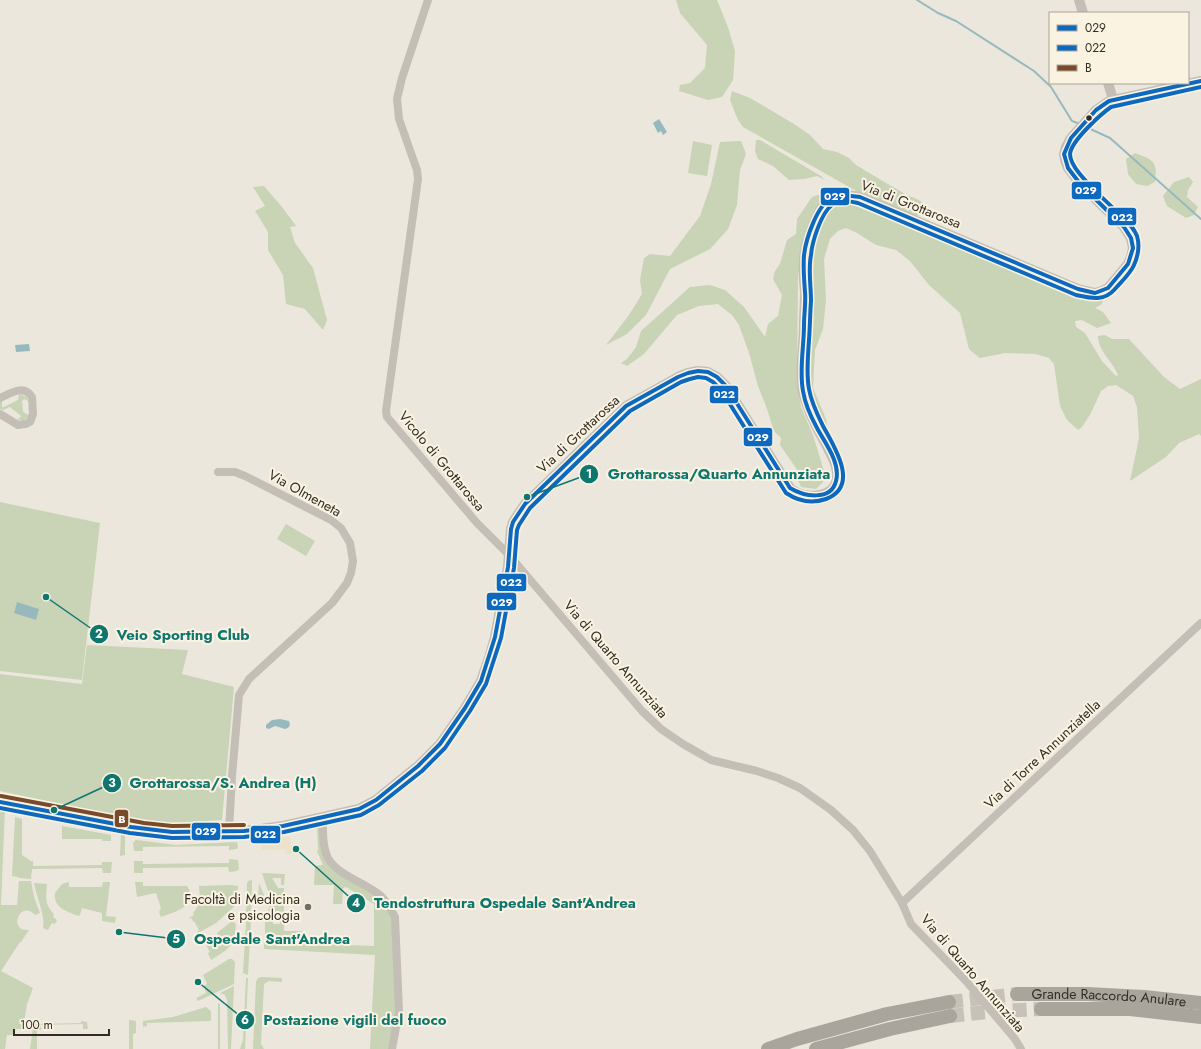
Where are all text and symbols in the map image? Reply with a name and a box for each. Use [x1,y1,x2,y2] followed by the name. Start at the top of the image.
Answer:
[1049,12,1189,84] legend
[1085,19,1106,37] text: 029
[1085,39,1106,57] text: 022
[1085,59,1092,77] text: B
[1084,113,1094,123] unlabelled marker
[858,175,964,233] street label: Via di Grottarossa
[1071,181,1102,200] line badge: 029
[1075,182,1097,198] text: 029
[820,187,850,206] line badge: 029
[824,188,846,204] text: 029
[1107,207,1137,226] line badge: 022
[1111,209,1133,225] text: 022
[709,385,739,404] line badge: 022
[713,386,735,402] text: 022
[532,390,624,478] street label: Via di Grottarossa
[394,407,490,515] street label: Vicolo di Grottarossa
[743,427,773,447] line badge: 029
[747,429,769,445] text: 029
[579,460,838,487] callout: Grottarossa/Quarto Annunziata
[608,463,830,485] text: Grottarossa/Quarto Annunziata
[265,465,345,521] street label: Via Olmeneta
[586,465,592,483] text: 1
[496,573,527,592] line badge: 022
[500,574,522,590] text: 022
[486,592,517,611] line badge: 029
[491,594,513,610] text: 029
[559,596,673,722] street label: Via di Quarto Annunziata
[89,621,258,648] callout: Veio Sporting Club
[115,624,250,646] text: Veio Sporting Club
[95,625,103,643] text: 2
[979,695,1105,813] street label: Via di Torre Annunziatella
[102,769,325,796] callout: Grottarossa/S. Andrea (H)
[129,772,317,794] text: Grottarossa/S. Andrea (H)
[108,774,116,792] text: 3
[114,809,129,828] line badge: B
[118,811,126,827] text: B
[191,822,221,841] line badge: 029
[195,823,217,839] text: 029
[250,825,281,844] line badge: 022
[254,826,276,842] text: 022
[184,889,300,925] place label: Facoltà di Medicina e psicologia
[346,890,644,917] callout: Tendostruttura Ospedale Sant'Andrea
[374,892,636,914] text: Tendostruttura Ospedale Sant'Andrea
[352,894,360,912] text: 4
[303,902,313,912] marker: Facoltà di Medicina e psicologia
[916,910,1030,1036] street label: Via di Quarto Annunziata
[166,925,358,952] callout: Ospedale Sant'Andrea
[194,928,350,950] text: Ospedale Sant'Andrea
[172,930,180,948] text: 5
[1031,984,1187,1011] street label: Grande Raccordo Anulare
[235,1006,455,1033] callout: Postazione vigili del fuoco
[263,1009,447,1031] text: Postazione vigili del fuoco
[14,1011,109,1037] scale bar
[241,1011,249,1029] text: 6
[20,1016,53,1034] text: 100 m

